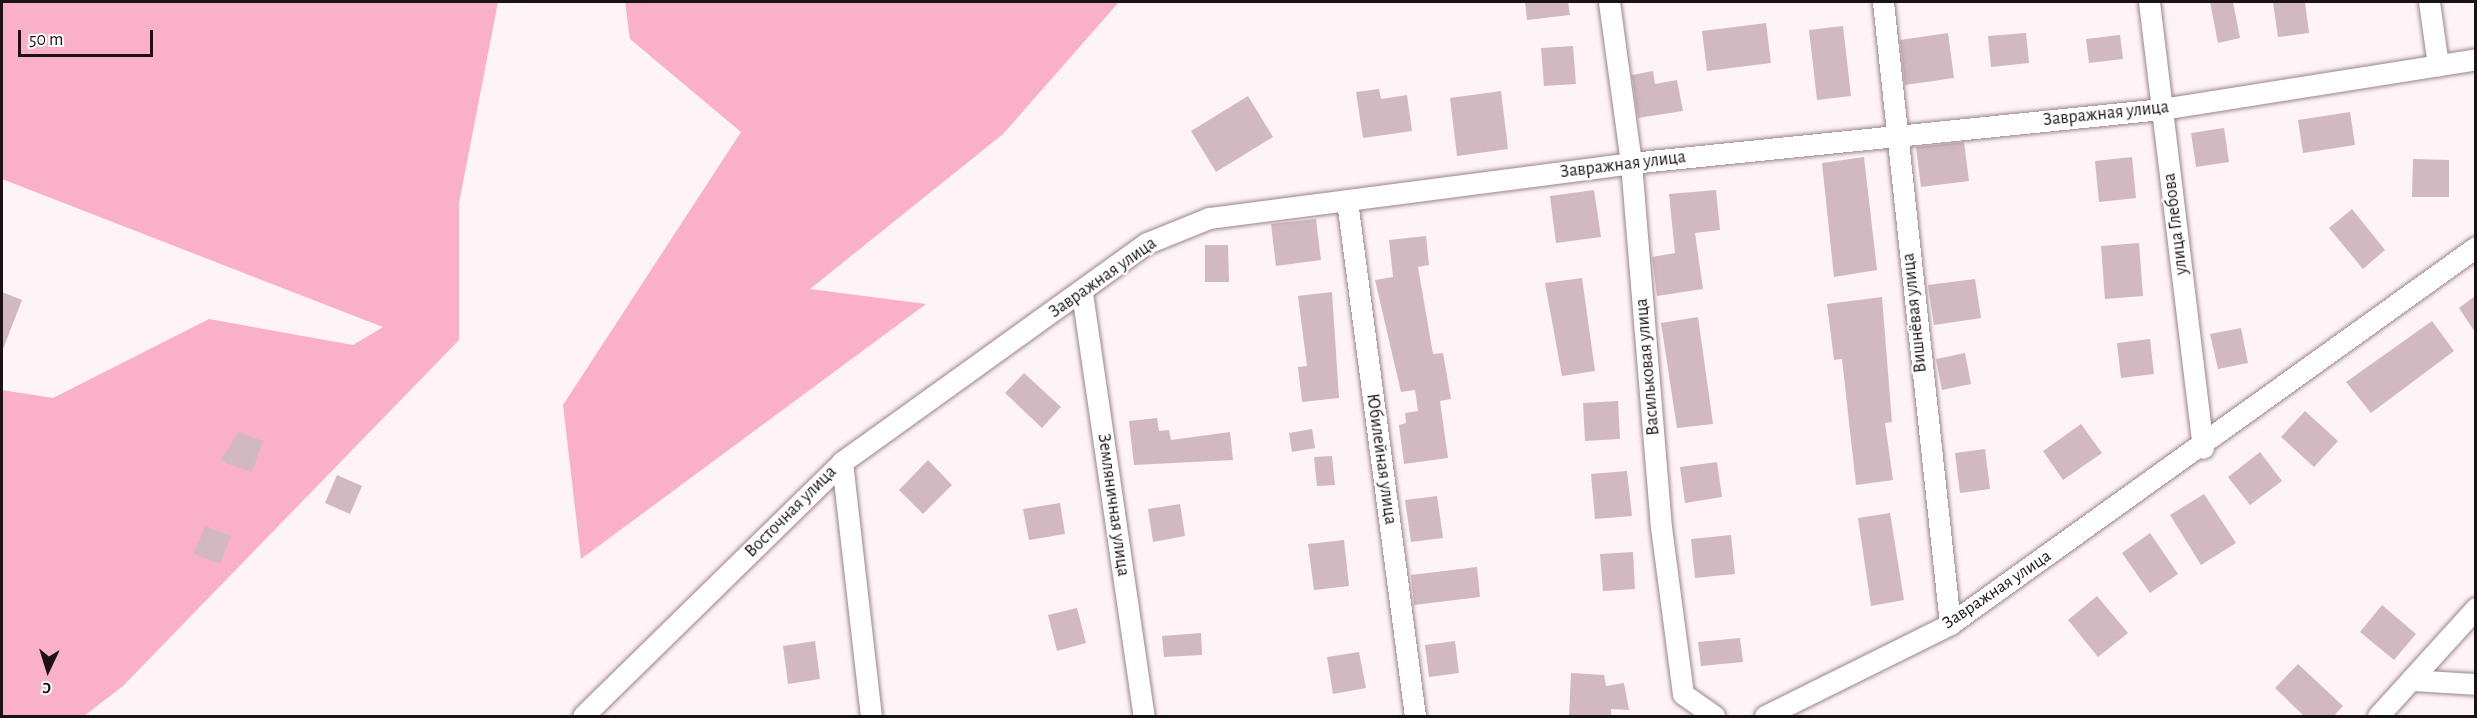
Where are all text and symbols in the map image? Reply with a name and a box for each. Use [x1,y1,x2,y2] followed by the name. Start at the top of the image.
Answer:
[21,18,156,56] scale bar
[29,31,63,49] text: 50 m
[2042,97,2170,131] street label: Завражная улица
[1559,147,1687,183] street label: Завражная улица
[2159,172,2193,276] street label: улица Глебова
[1045,233,1161,323] street label: Завражная улица
[1898,252,1932,374] street label: Вишнёвая улица
[1631,297,1665,437] street label: Васильковая улица
[1361,392,1401,526] street label: Юбилейная улица
[1092,432,1134,578] street label: Земляничная улица
[741,462,841,562] street label: Восточная улица
[1939,546,2055,634] street label: Завражная улица
[18,640,78,700] north arrow
[42,680,52,696] text: С

